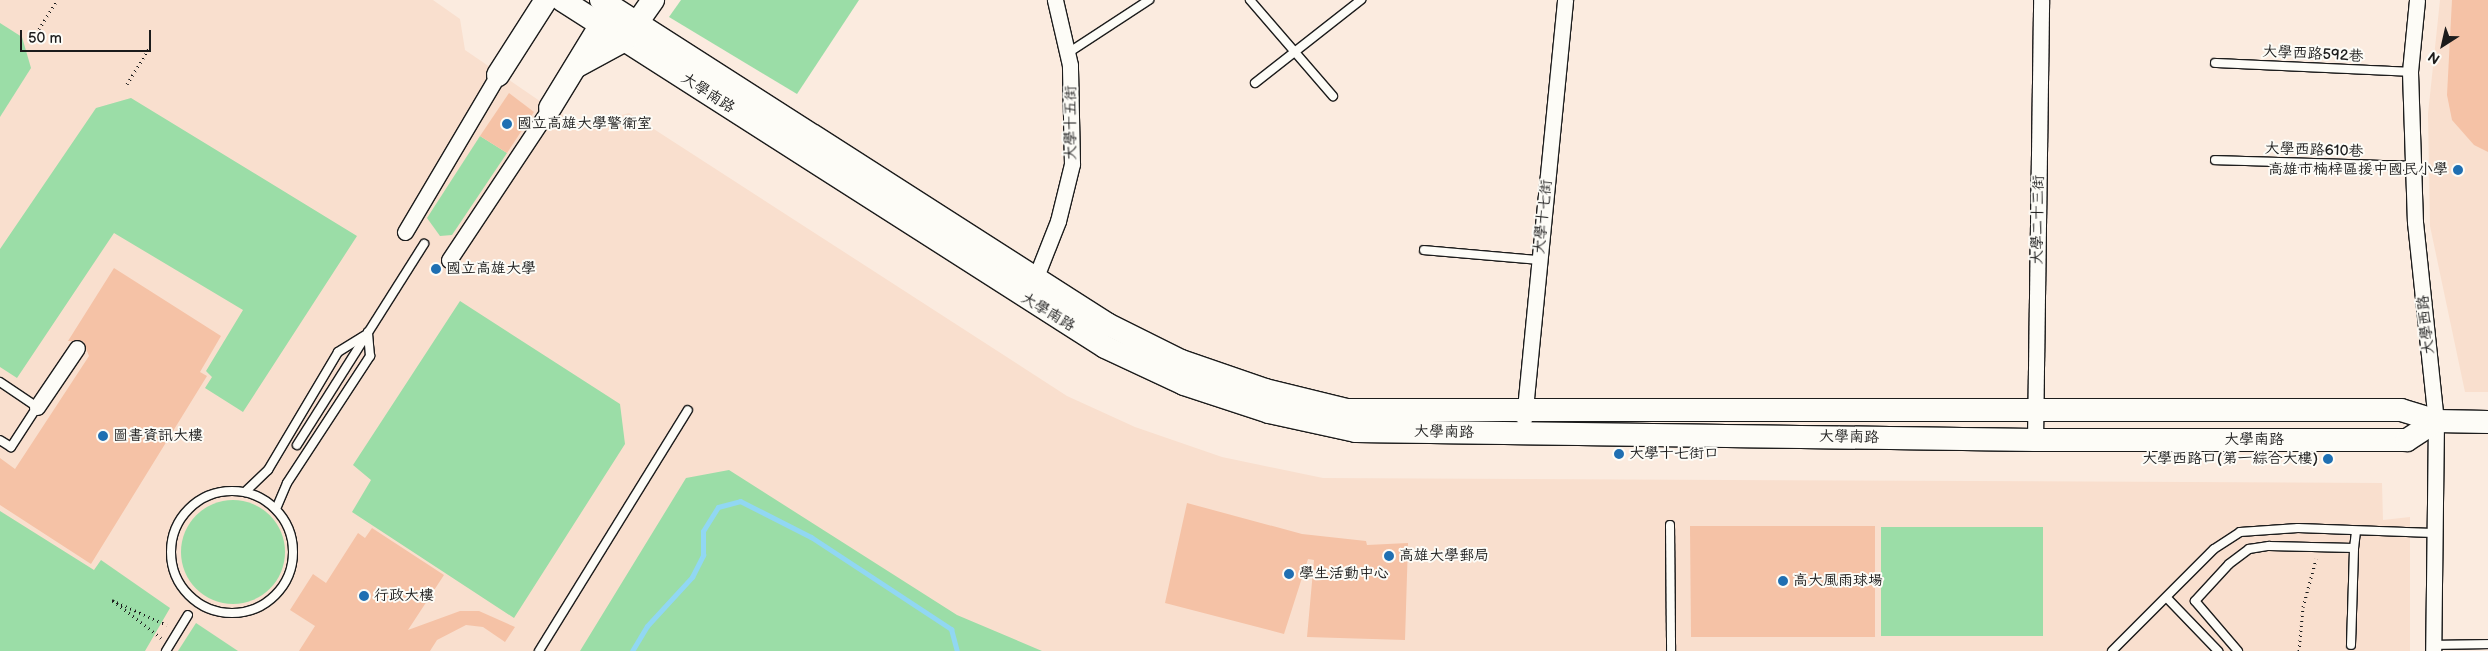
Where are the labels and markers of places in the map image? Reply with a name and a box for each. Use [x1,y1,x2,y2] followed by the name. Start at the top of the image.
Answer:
[517,115,652,133] place label: 國立高雄大學警衛室
[501,118,513,130] marker: 國立高雄大學警衛室
[2268,161,2448,179] place label: 高雄市楠梓區援中國民小學
[2452,164,2464,176] marker: 高雄市楠梓區援中國民小學
[446,260,536,278] place label: 國立高雄大學
[430,263,442,275] marker: 國立高雄大學
[113,427,203,445] place label: 圖書資訊大樓
[97,430,109,442] marker: 圖書資訊大樓
[1629,445,1719,463] place label: 大學十七街口
[1613,448,1625,460] marker: 大學十七街口
[2142,450,2318,468] place label: 大學西路口(第一綜合大樓)
[2322,453,2334,465] marker: 大學西路口(第一綜合大樓)
[1399,547,1489,565] place label: 高雄大學郵局
[1383,550,1395,562] marker: 高雄大學郵局
[1299,565,1389,583] place label: 學生活動中心
[1283,568,1295,580] marker: 學生活動中心
[1793,572,1883,590] place label: 高大風雨球場
[1777,575,1789,587] marker: 高大風雨球場
[374,587,434,605] place label: 行政大樓
[358,590,370,602] marker: 行政大樓

